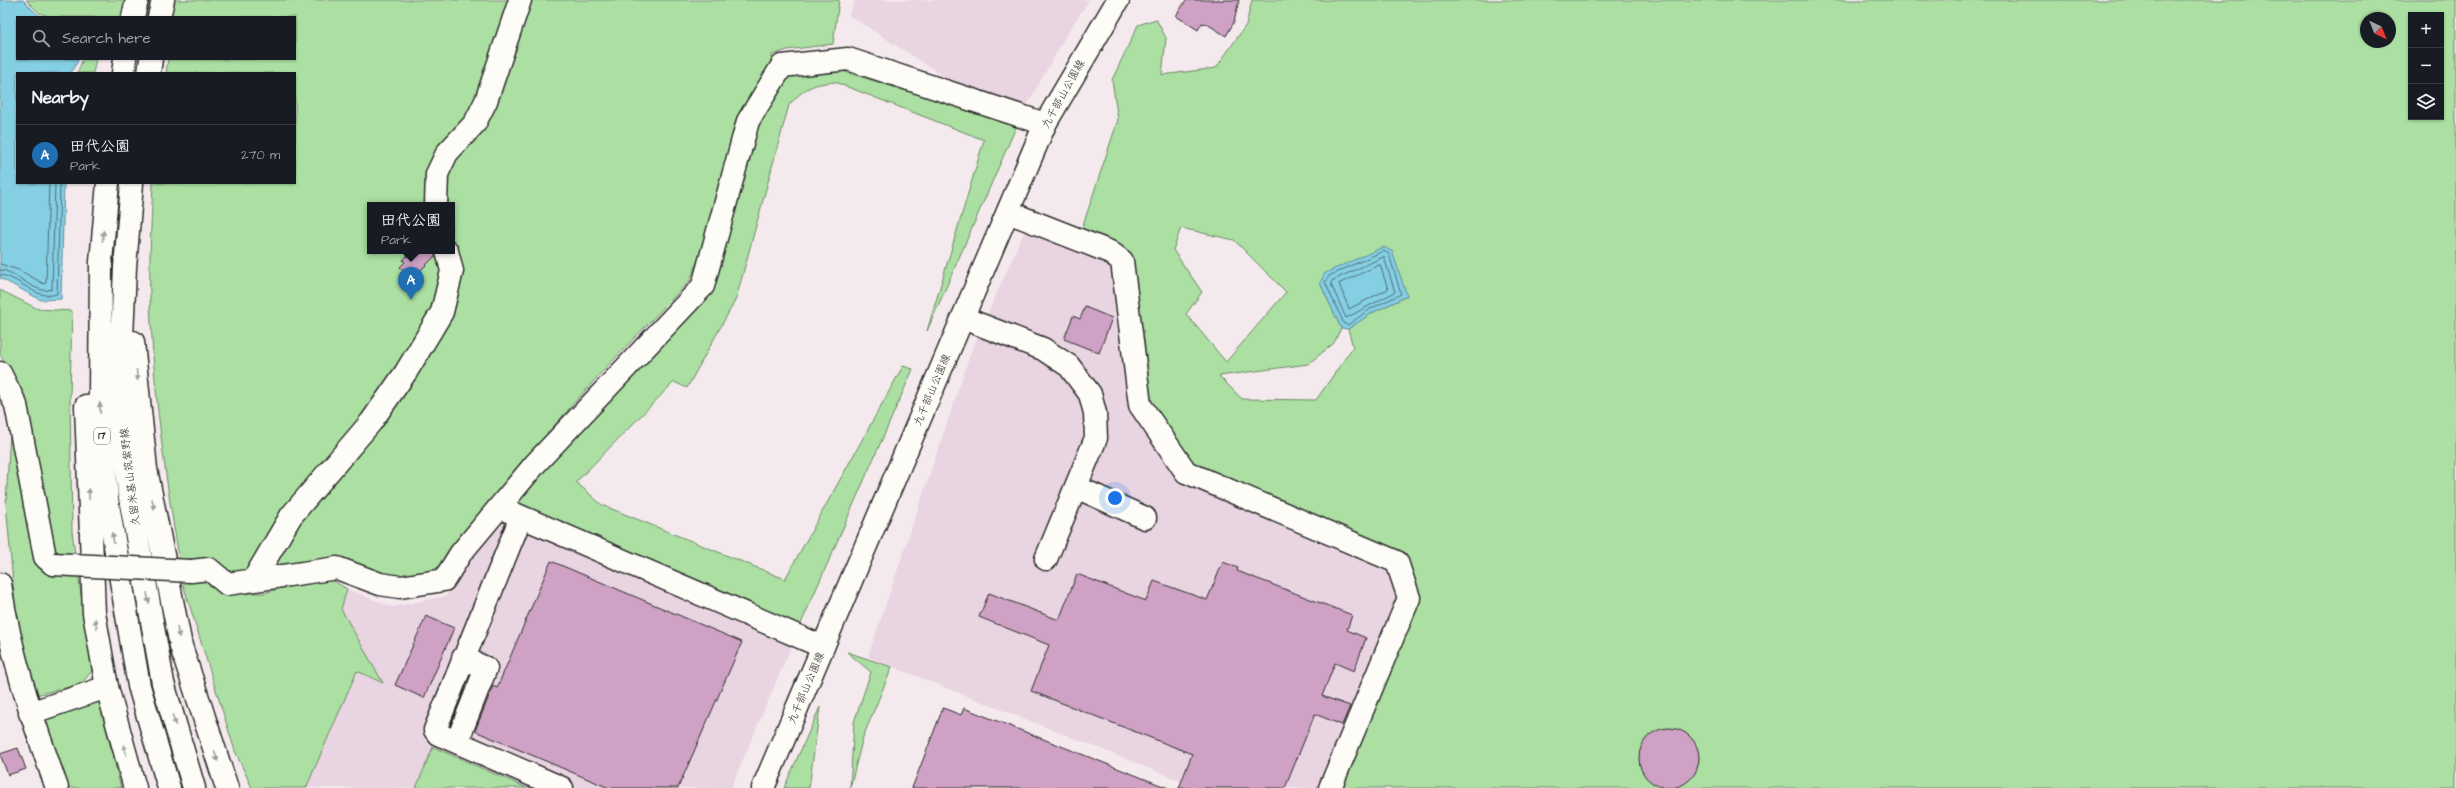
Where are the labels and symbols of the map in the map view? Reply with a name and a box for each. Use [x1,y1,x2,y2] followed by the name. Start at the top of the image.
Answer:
[2360,12,2396,48] north arrow
[1038,57,1088,131] street label: 九千部山公園線
[100,230,106,242] one-way arrow
[398,267,424,300] pin: A
[910,352,954,428] street label: 九千部山公園線
[133,369,140,381] one-way arrow
[97,402,104,414] one-way arrow
[117,427,143,527] street label: 久留米基山筑紫野線
[94,428,110,444] road number: 17
[86,488,93,500] one-way arrow
[1105,488,1125,508] your location
[151,498,157,510] one-way arrow
[110,531,116,544] one-way arrow
[145,592,151,604] one-way arrow
[93,618,99,630] one-way arrow
[176,626,182,638] one-way arrow
[784,650,828,726] street label: 九千部山公園線
[171,714,177,726] one-way arrow
[122,744,128,756] one-way arrow
[213,750,219,762] one-way arrow

